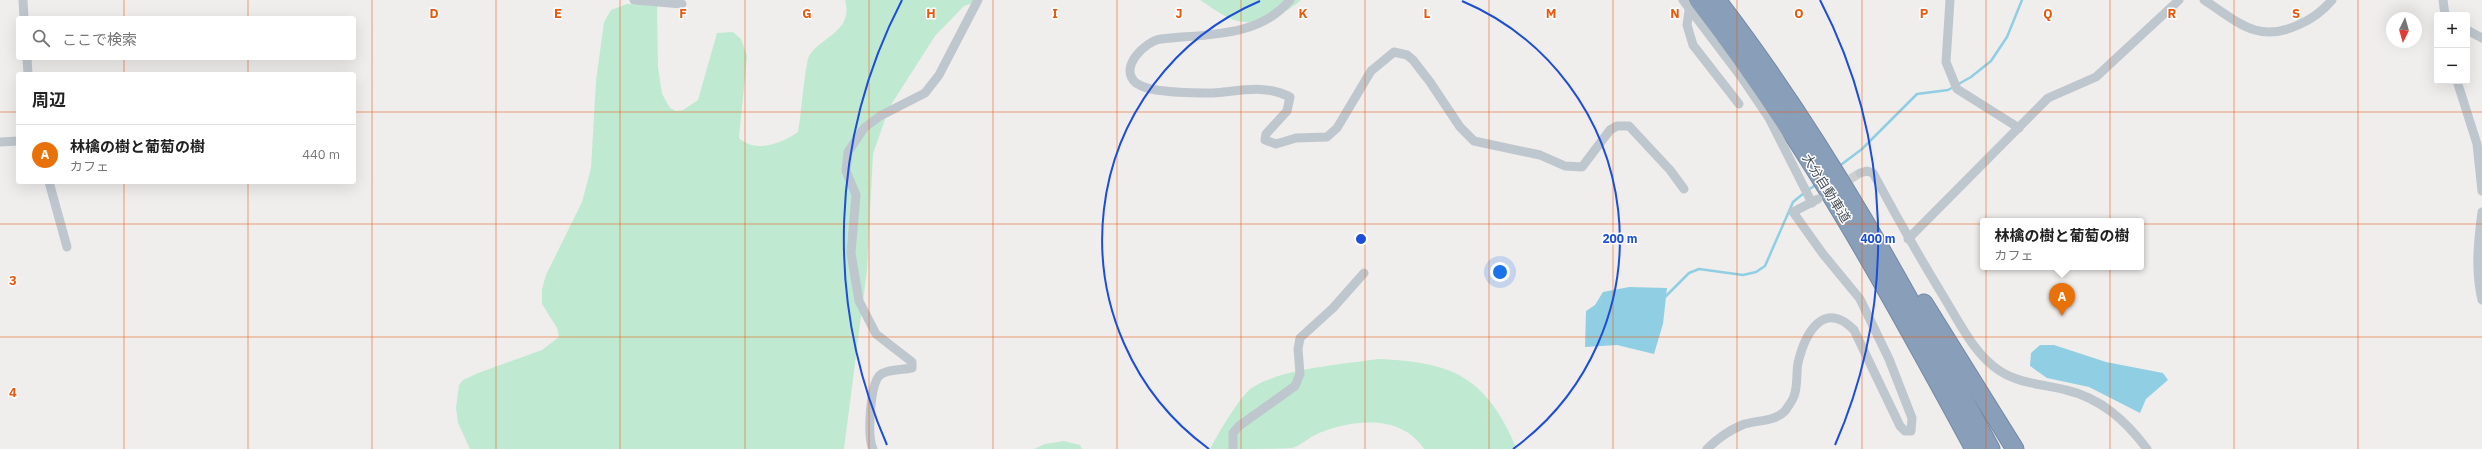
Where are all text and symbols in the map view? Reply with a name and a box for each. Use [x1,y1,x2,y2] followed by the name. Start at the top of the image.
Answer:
[429,5,439,22] text: D
[554,5,562,22] text: E
[679,5,687,22] text: F
[802,5,812,22] text: G
[926,5,936,22] text: H
[1052,5,1058,22] text: I
[1175,5,1183,22] text: J
[1298,5,1308,22] text: K
[1424,5,1431,22] text: L
[1546,5,1556,22] text: M
[1670,5,1680,22] text: N
[1794,5,1804,22] text: O
[1920,5,1929,22] text: P
[2043,5,2053,22] text: Q
[2168,5,2177,22] text: R
[2292,5,2300,22] text: S
[2386,12,2422,48] north arrow
[2434,12,2470,84] map controls
[2434,12,2470,48] button: +
[16,16,356,60] search box
[30,27,52,49] icon: search
[62,30,137,49] text: ここで検索
[2434,48,2470,84] button: −
[32,89,66,111] text: 周辺
[70,137,205,156] text: 林檎の樹と葡萄の樹
[41,146,49,163] text: A
[302,146,340,163] text: 440 m
[1799,151,1854,226] street label: 大分自動車道
[70,158,109,175] text: カフェ
[1980,218,2144,270] popup
[1994,226,2130,245] text: 林檎の樹と葡萄の樹
[1602,231,1638,246] text: 200 m
[1860,231,1896,246] text: 400 m
[1354,232,1368,246] centre of rings
[1994,247,2034,264] text: カフェ
[1490,262,1510,282] your location
[9,272,17,289] text: 3
[2049,283,2075,316] pin: A
[9,384,17,401] text: 4

